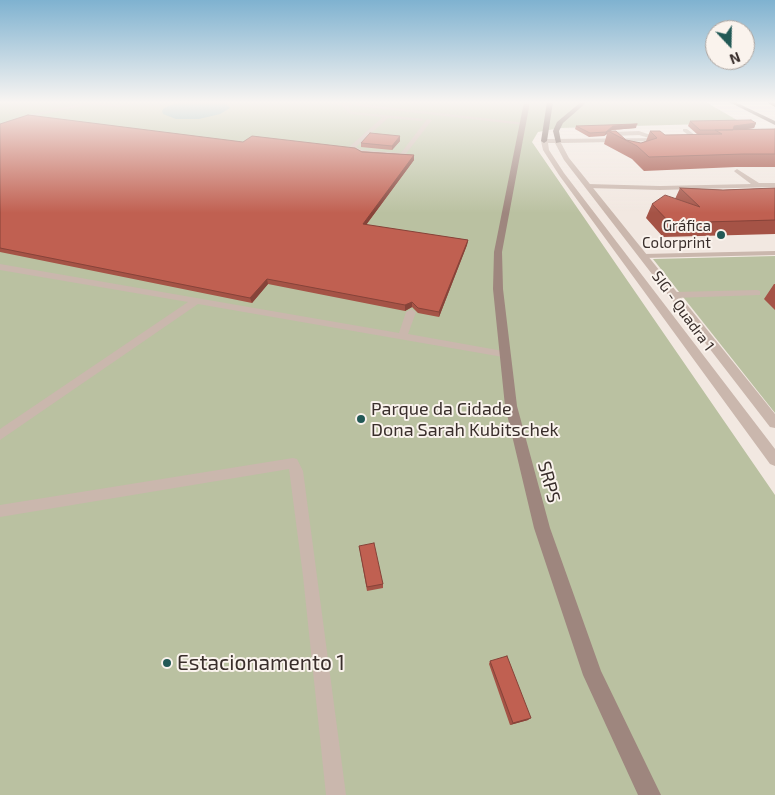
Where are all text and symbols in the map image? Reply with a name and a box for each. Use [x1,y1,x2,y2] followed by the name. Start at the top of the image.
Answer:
[705,20,755,70] north arrow
[727,49,743,68] text: N
[642,217,711,252] place label: Gráfica Colorprint
[715,229,727,241] marker: Gráfica Colorprint
[648,268,718,354] street label: SIG - Quadra 1
[371,398,559,440] place label: Parque da Cidade Dona Sarah Kubitschek
[355,413,367,425] marker: Parque da Cidade Dona Sarah Kubitschek
[533,459,565,505] street label: SRPS
[177,650,345,676] place label: Estacionamento 1
[161,657,173,669] marker: Estacionamento 1

